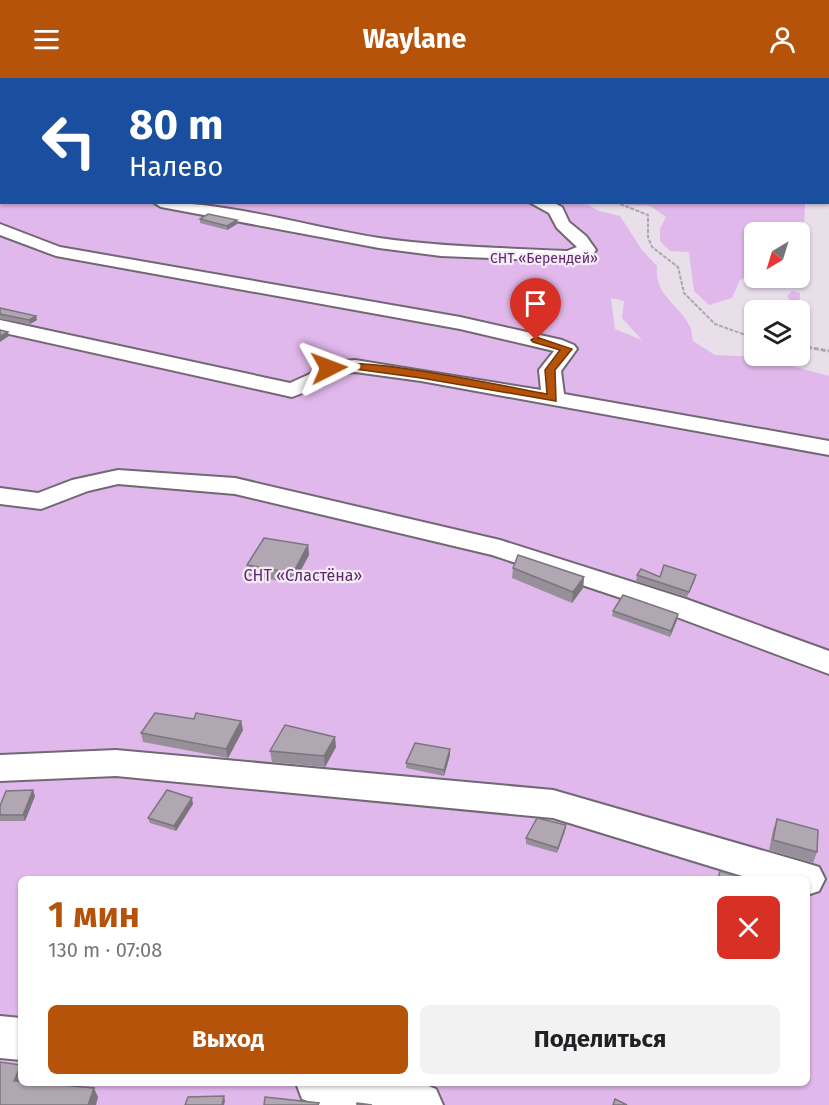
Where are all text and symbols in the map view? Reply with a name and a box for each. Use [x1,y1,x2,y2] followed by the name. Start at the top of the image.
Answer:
[30,23,63,56] icon: menu
[363,23,466,55] text: Waylane
[766,23,799,56] icon: person
[129,100,223,150] text: 80 m
[30,102,108,180] icon: left
[129,151,223,183] text: Налево
[744,222,810,288] north arrow
[744,222,810,366] map controls
[490,250,598,267] park label: СНТ «Берендей»
[510,278,561,340] pin
[519,287,552,320] icon: arrive
[744,300,810,366] button: layers
[297,336,361,400] position arrow
[244,566,362,585] park label: СНТ «Сластёна»
[48,893,140,937] text: 1 мин
[717,896,780,959] button: close
[48,938,162,962] text: 130 m · 07:08
[48,1005,408,1074] button: Выход
[420,1005,780,1074] button: Поделиться

